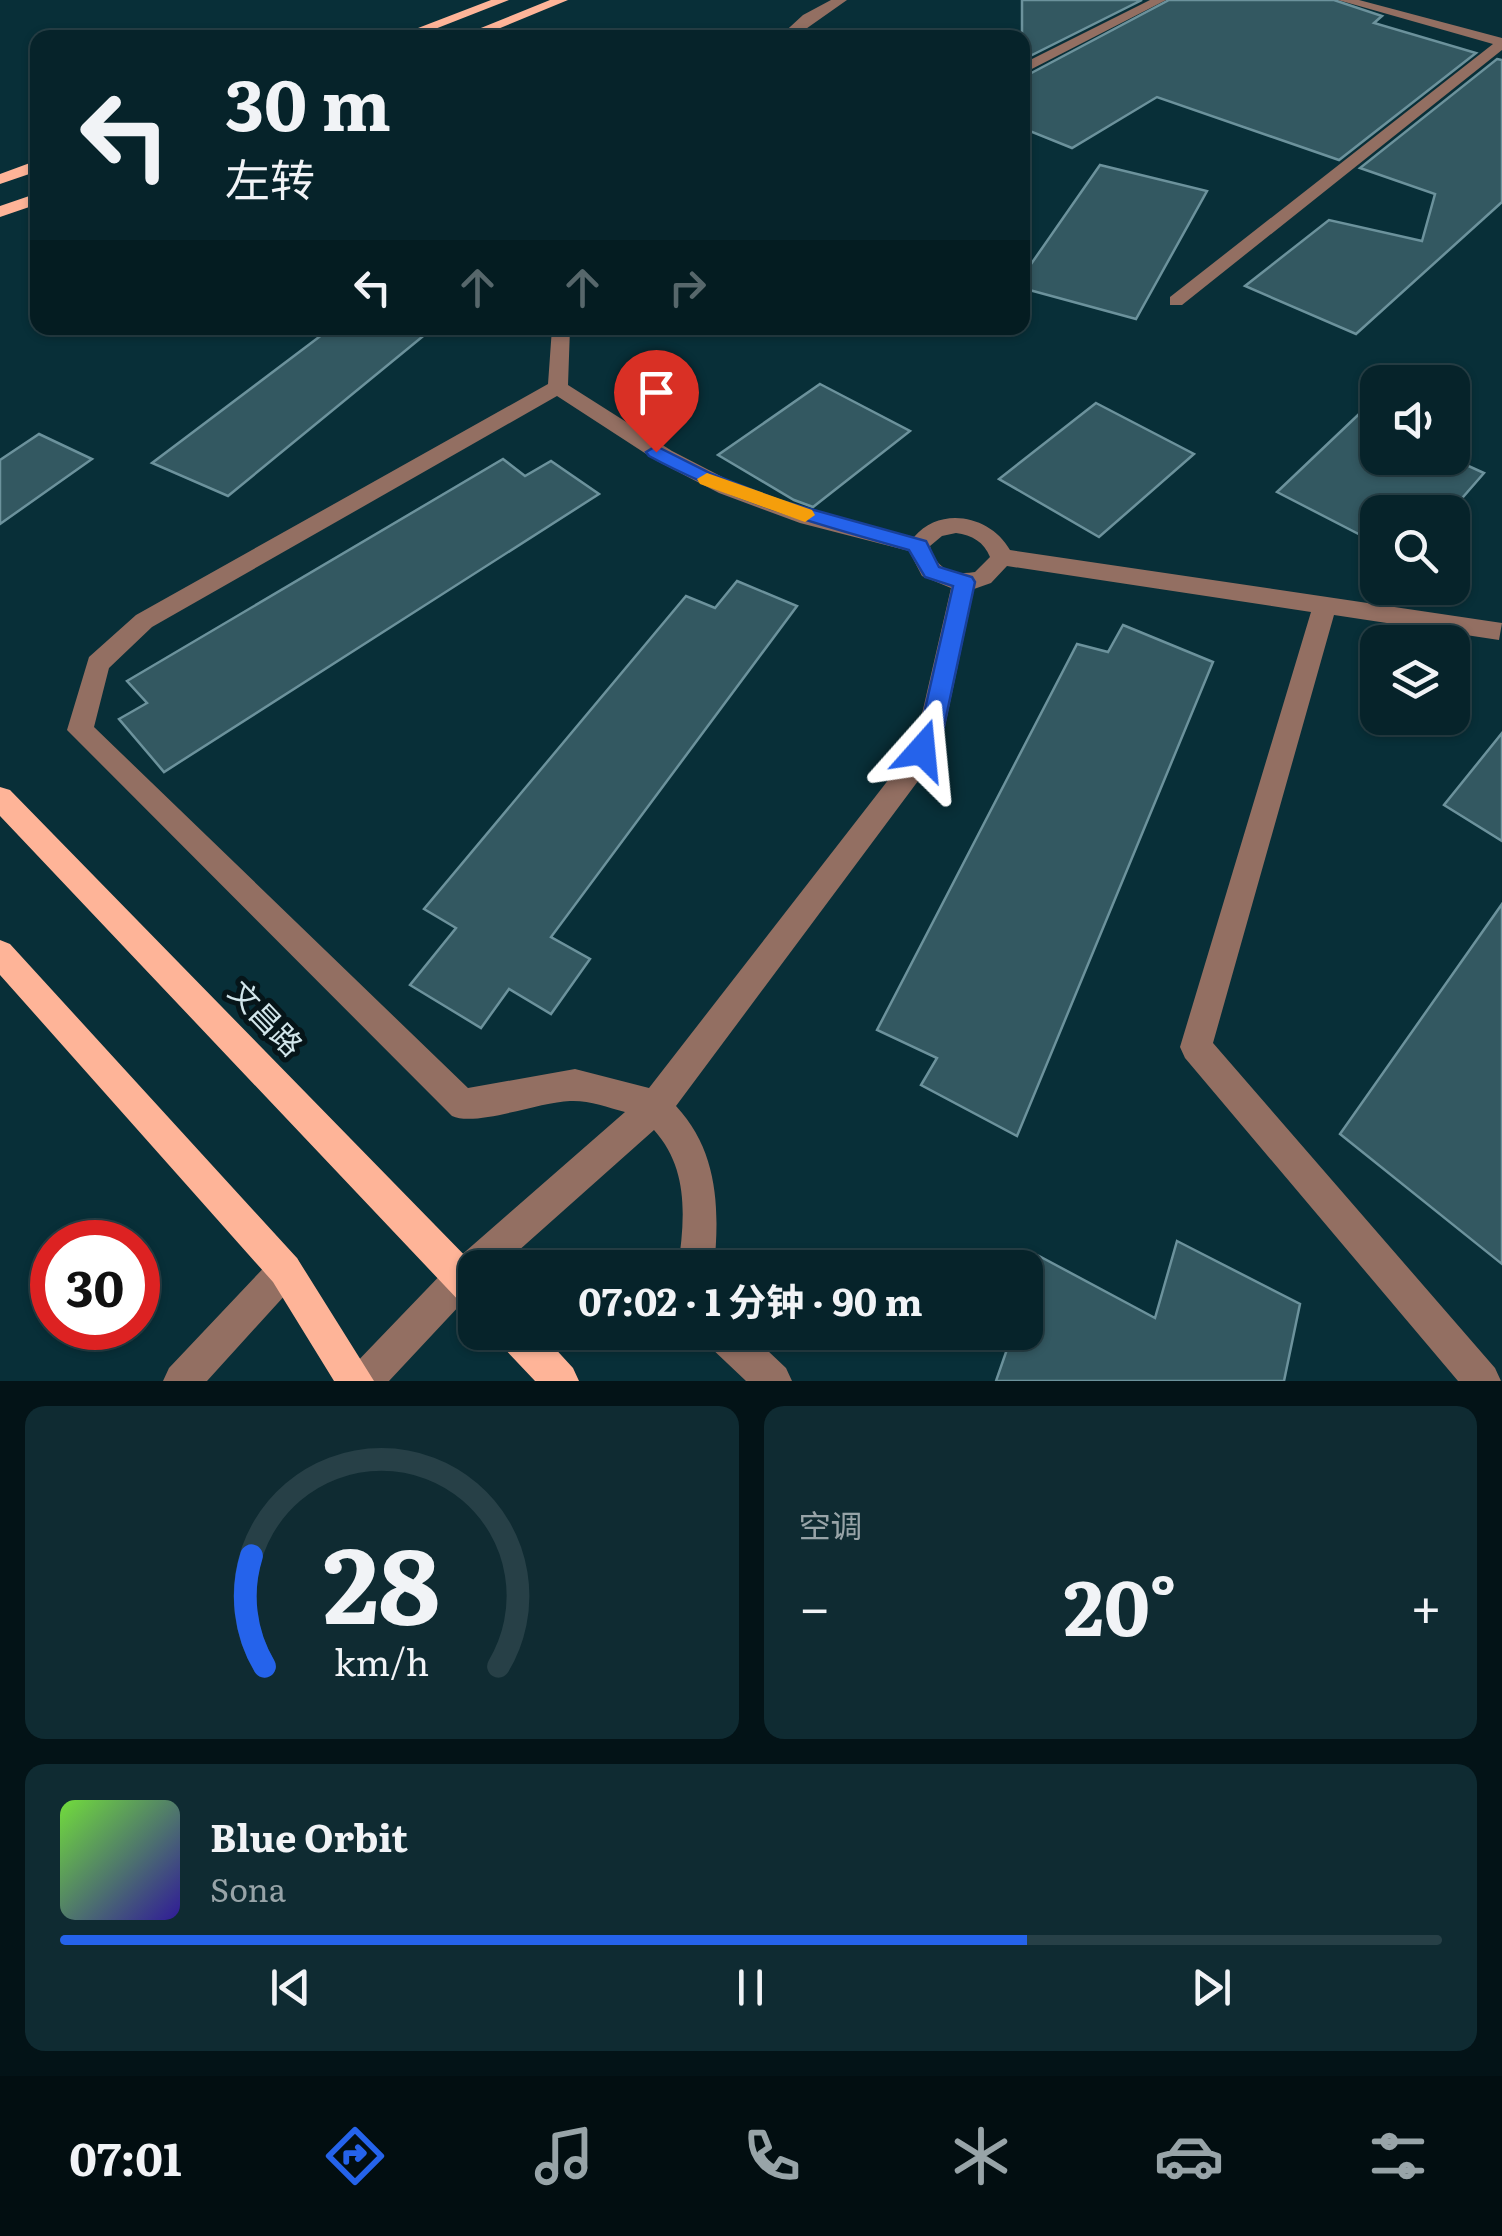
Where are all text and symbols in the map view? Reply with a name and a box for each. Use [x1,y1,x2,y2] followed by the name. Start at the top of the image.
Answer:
[225,49,391,153] text: 30 m
[60,70,190,200] icon: left
[225,144,315,211] text: 左转
[345,260,400,315] icon: left
[450,260,505,315] icon: ahead
[555,260,610,315] icon: ahead
[660,260,715,315] icon: right
[614,350,699,453] pin
[629,365,684,420] icon: arrive
[1360,365,1470,735] map controls
[1360,365,1470,475] button: sound
[1360,495,1470,605] button: search
[1360,625,1470,735] button: layers
[870,698,974,802] position arrow
[220,969,314,1065] street label: 文昌路
[30,1220,160,1350] speed limit sign: 30
[578,1271,923,1328] text: 07:02 · 1 分钟 · 90 m
[799,1500,863,1548] text: 空调
[323,1502,440,1656] text: 28
[1064,1548,1177,1659] text: 20°
[799,1563,831,1645] text: −
[1410,1563,1442,1645] text: +
[334,1634,429,1687] text: km/h
[210,1807,408,1864] text: Blue Orbit
[210,1864,286,1912] text: Sona
[263,1960,318,2015] icon: previous
[723,1960,778,2015] icon: pause
[1184,1960,1239,2015] icon: next
[320,2121,390,2191] icon: directions
[529,2121,599,2191] icon: music
[737,2121,807,2191] icon: phone
[946,2121,1016,2191] icon: climate
[1154,2121,1224,2191] icon: car
[1363,2121,1433,2191] icon: filters
[69,2123,182,2190] text: 07:01

